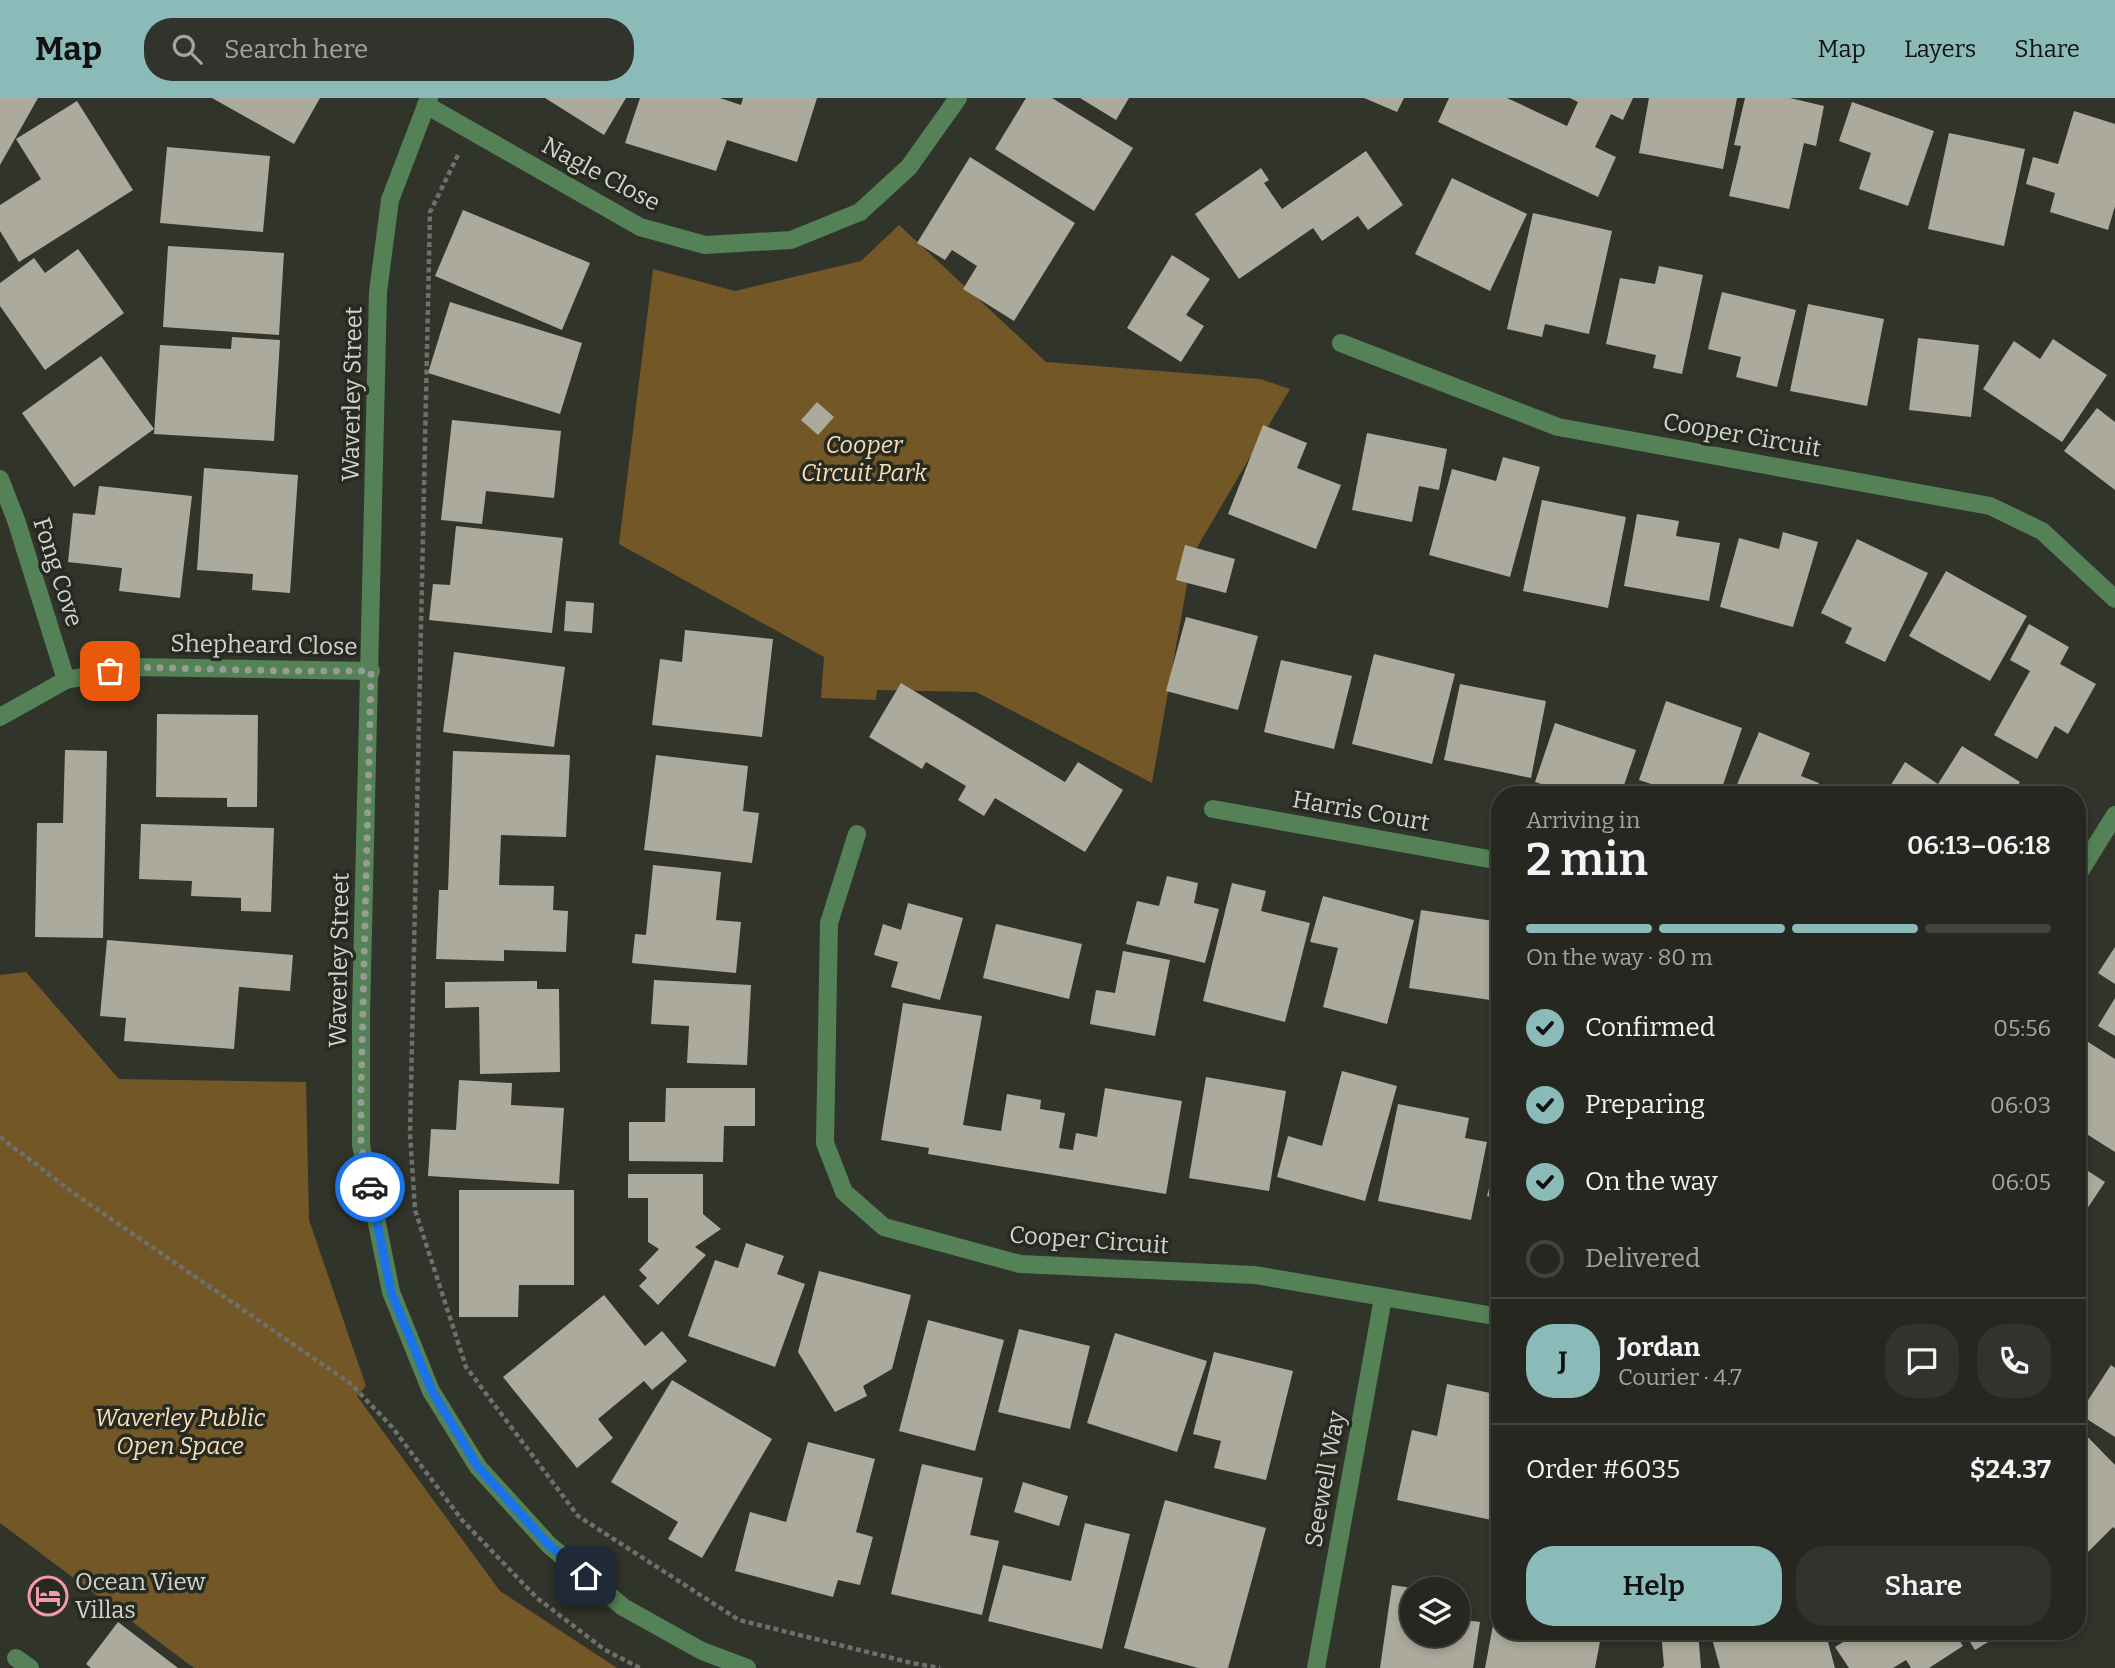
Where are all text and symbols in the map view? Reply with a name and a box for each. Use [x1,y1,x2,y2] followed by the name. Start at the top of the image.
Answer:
[144,18,634,81] search box
[35,29,102,69] text: Map
[168,30,206,68] icon: search
[224,34,368,65] text: Search here
[1818,35,1866,63] text: Map
[1904,35,1976,63] text: Layers
[2014,35,2080,63] text: Share
[537,131,665,217] street label: Nagle Close
[336,306,368,482] street label: Waverley Street
[1661,407,1823,463] street label: Cooper Circuit
[801,431,928,487] park label: Cooper Circuit Park
[27,514,89,630] street label: Fong Cove
[170,629,358,661] street label: Shepheard Close
[80,641,140,701] pin
[91,652,129,690] icon: bag
[1290,785,1432,837] street label: Harris Court
[1526,806,1640,834] text: Arriving in
[1907,830,2051,861] text: 06:13–06:18
[1526,832,1648,887] text: 2 min
[323,872,355,1048] street label: Waverley Street
[1526,943,1713,971] text: On the way · 80 m
[1526,1009,1564,1047] icon: check
[1585,1012,1715,1043] text: Confirmed
[1993,1014,2051,1042] text: 05:56
[1526,1086,1564,1124] icon: check
[1585,1089,1705,1120] text: Preparing
[1990,1091,2051,1119] text: 06:03
[335,1152,405,1222] courier
[1526,1163,1564,1201] icon: check
[1585,1166,1718,1197] text: On the way
[351,1168,389,1206] icon: car
[1991,1168,2051,1196] text: 06:05
[1008,1220,1170,1260] street label: Cooper Circuit
[1585,1243,1700,1274] text: Delivered
[1885,1324,1959,1398] button: chat
[1977,1324,2051,1398] button: phone
[1618,1332,1700,1363] text: Jordan
[1559,1346,1567,1377] text: J
[1618,1363,1742,1391] text: Courier · 4.7
[95,1404,266,1460] park label: Waverley Public Open Space
[1299,1408,1351,1549] street label: Seewell Way
[1526,1454,1680,1485] text: Order #6035
[1970,1454,2051,1485] text: $24.37
[556,1546,616,1606] pin
[1526,1546,1782,1626] button: Help
[1796,1546,2051,1626] button: Share
[567,1557,605,1595] icon: home
[75,1568,206,1624] place label: Ocean View Villas
[27,1575,69,1617] hotel icon: Ocean View Villas
[1400,1577,1470,1647] map controls
[1400,1577,1470,1647] button: layers

